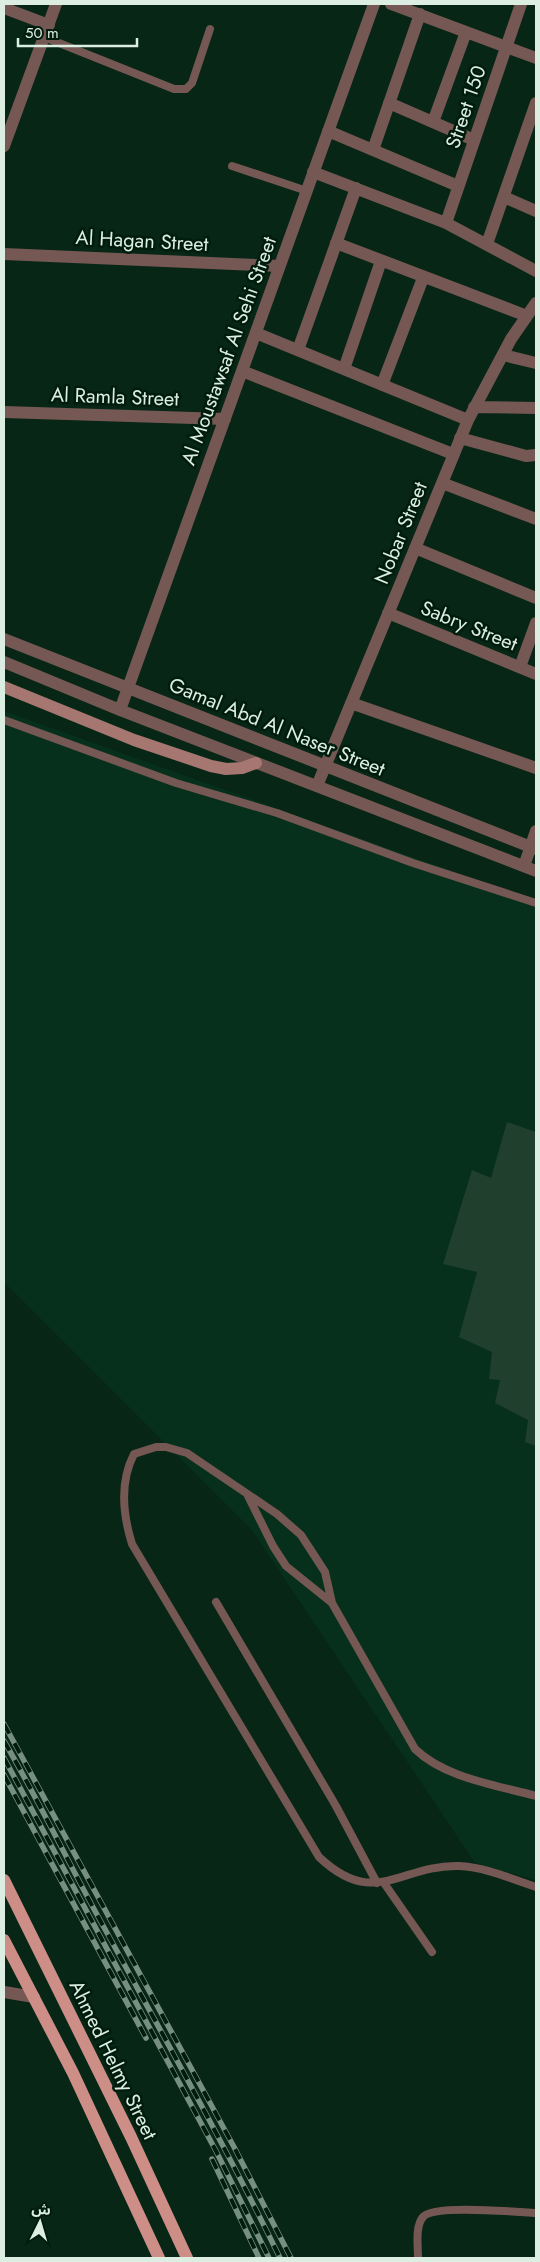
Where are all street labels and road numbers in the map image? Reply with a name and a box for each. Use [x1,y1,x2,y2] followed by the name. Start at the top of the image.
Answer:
[438,62,494,152] street label: Street 150
[75,223,209,259] street label: Al Hagan Street
[174,232,284,469] street label: Al Moustawsaf Al Sehi Street
[50,380,180,414] street label: Al Ramla Street
[367,477,435,589] street label: Nobar Street
[416,593,522,659] street label: Sabry Street
[165,670,390,784] street label: Gamal Abd Al Naser Street
[62,1975,164,2145] street label: Ahmed Helmy Street

